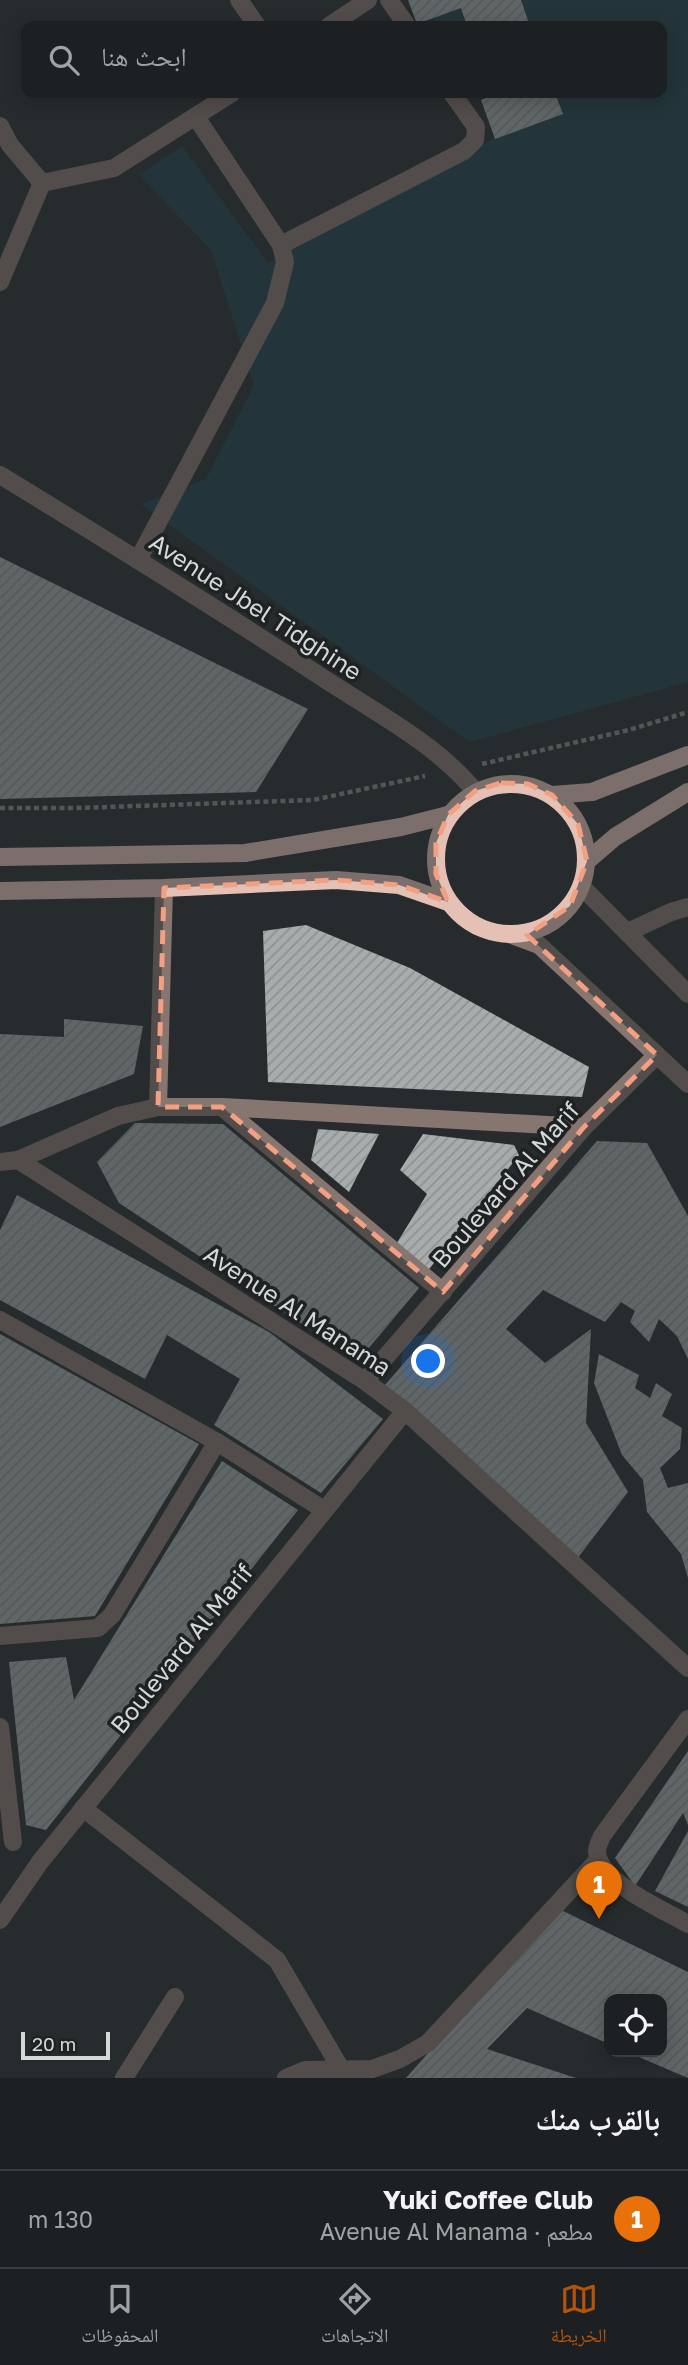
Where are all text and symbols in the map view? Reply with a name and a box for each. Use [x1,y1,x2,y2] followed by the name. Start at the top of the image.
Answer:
[21,21,667,98] search box
[45,41,83,79] icon: search
[101,41,187,72] text: ابحث هنا
[144,527,368,685] street label: Avenue Jbel Tidghine
[425,1095,585,1273] street label: Boulevard Al Marif
[199,1239,397,1381] street label: Avenue Al Manama
[411,1344,445,1378] your location
[104,1557,259,1739] street label: Boulevard Al Marif
[576,1861,622,1919] pin: 1
[604,1994,667,2057] map controls
[604,1994,667,2057] button: locate
[21,2029,110,2061] scale bar
[32,2032,76,2055] text: 20 m
[535,2101,660,2137] text: بالقرب منك
[383,2184,593,2215] text: Yuki Coffee Club
[28,2205,93,2233] text: 130 m
[631,2205,643,2233] text: 1
[320,2217,593,2245] text: مطعم · Avenue Al Manama
[81,2280,159,2354] tab: المحفوظات
[321,2280,388,2354] tab: الاتجاهات
[551,2280,607,2354] tab: الخريطة

